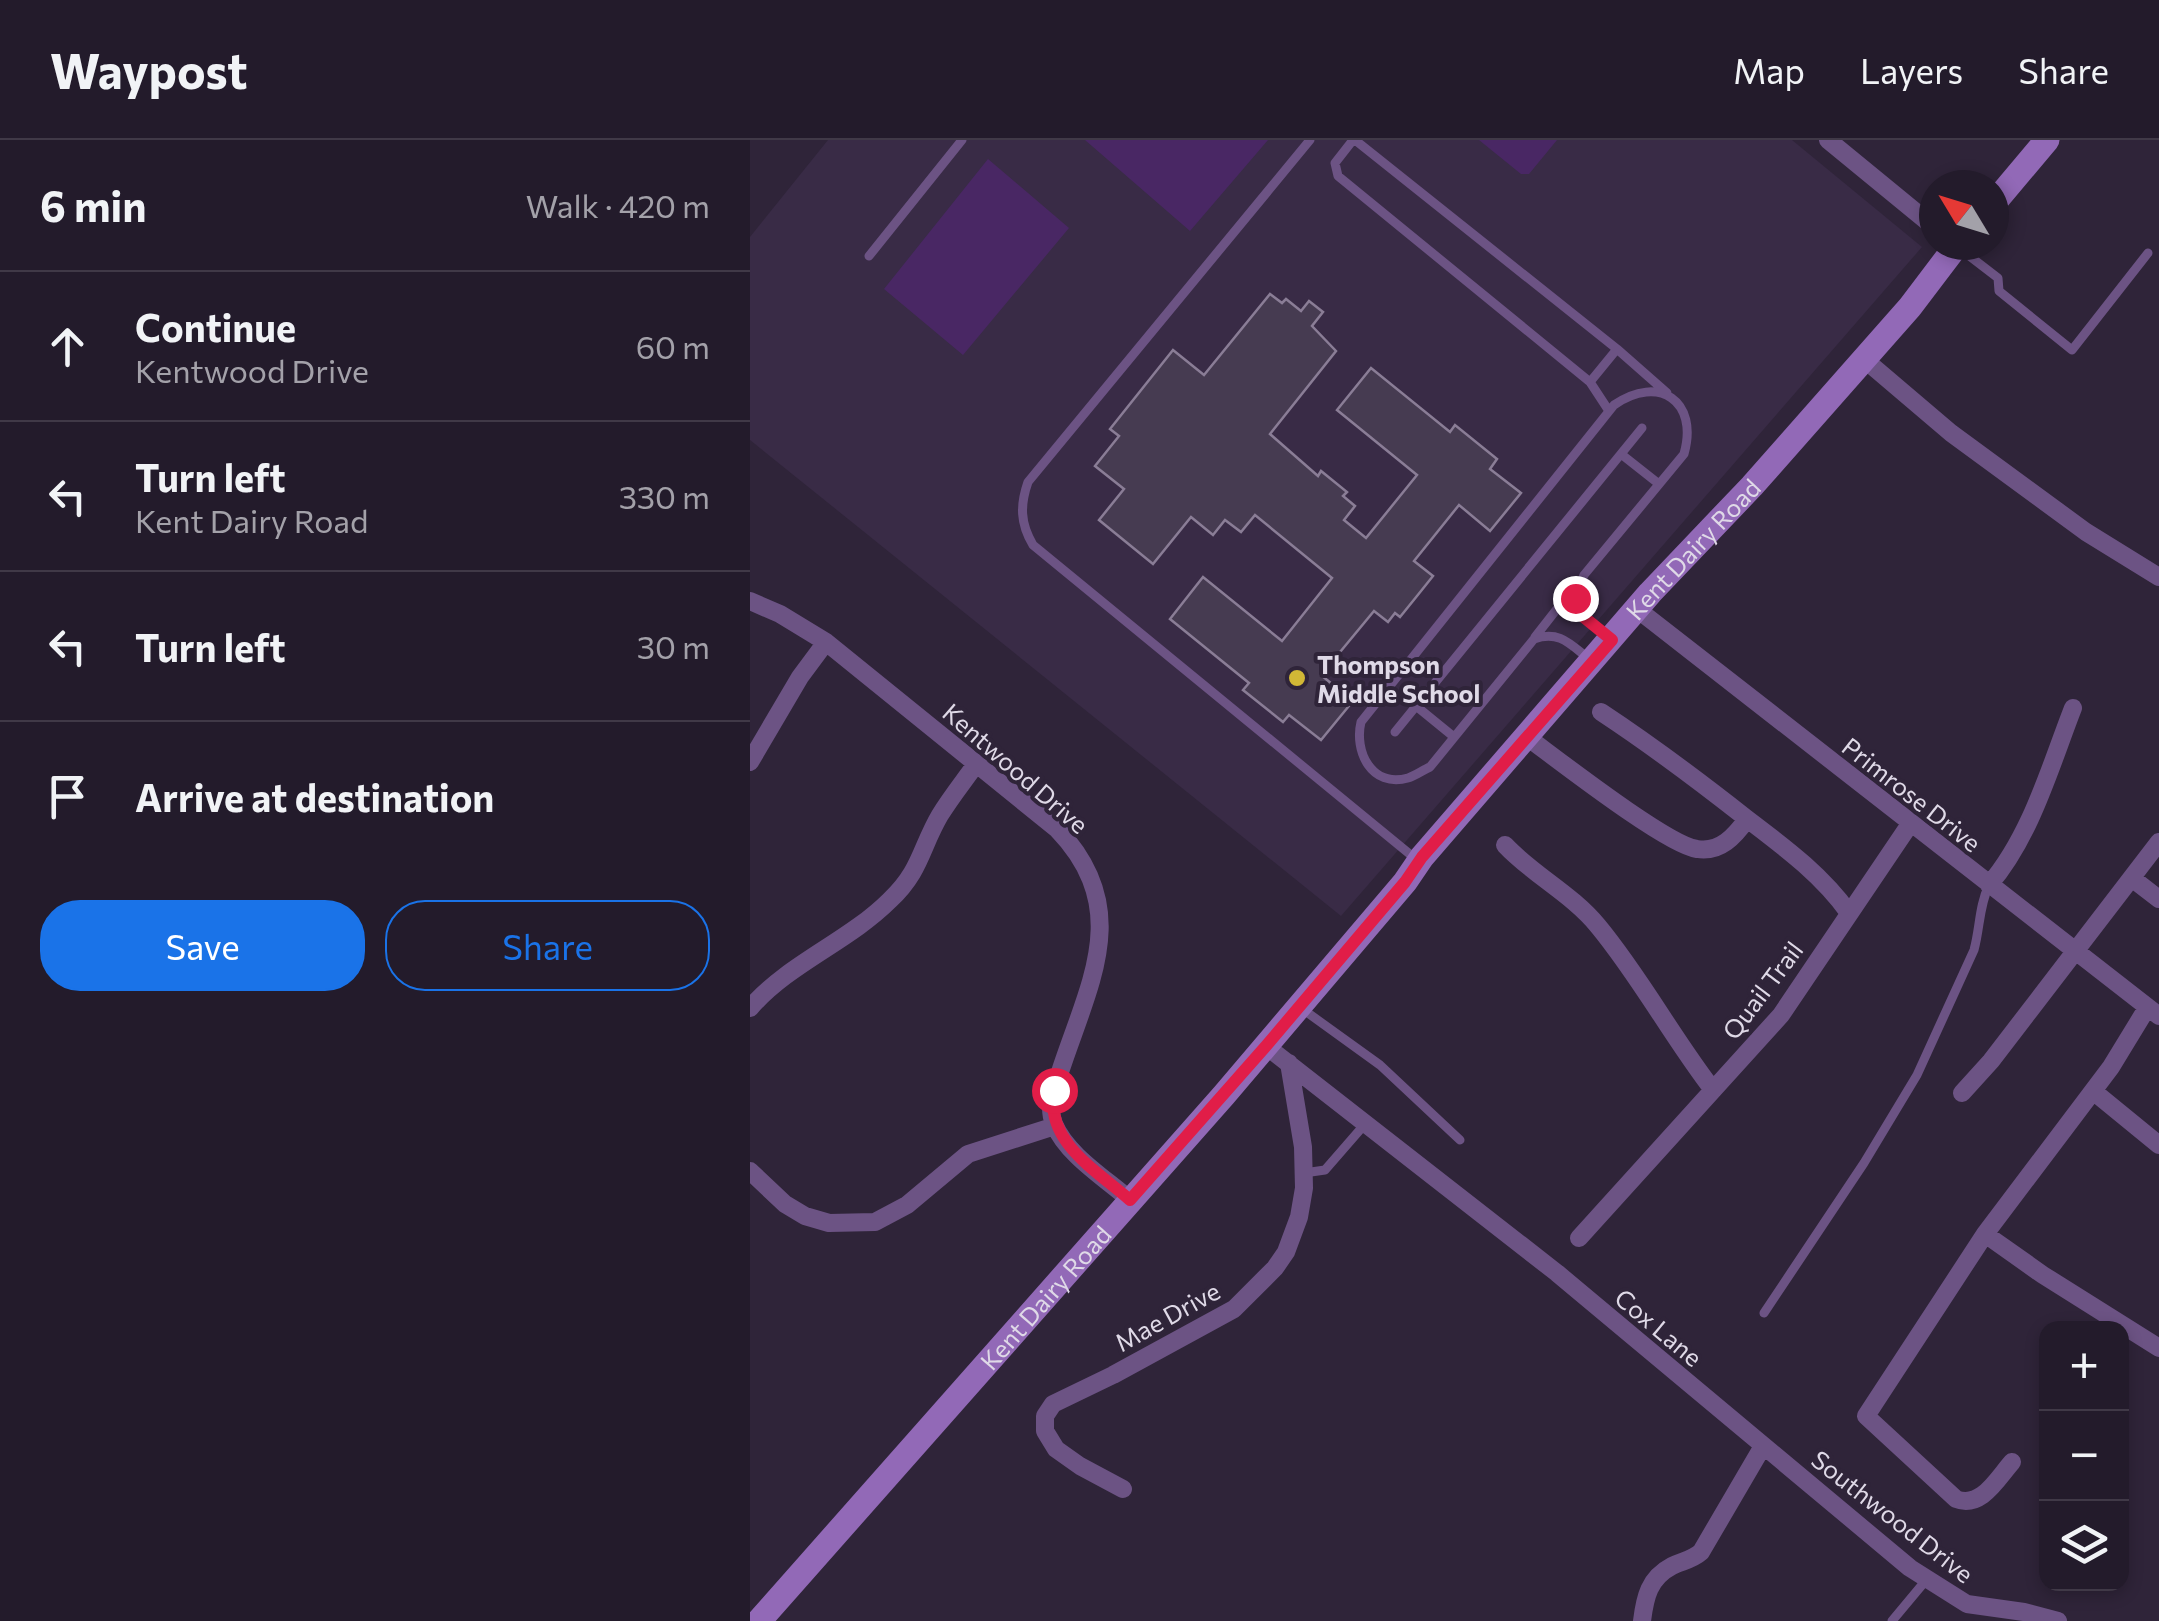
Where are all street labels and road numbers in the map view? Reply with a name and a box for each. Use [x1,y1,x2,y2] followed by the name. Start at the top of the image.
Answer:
[1619,472,1766,625] street label: Kent Dairy Road
[937,697,1095,839] street label: Kentwood Drive
[1837,730,1987,858] street label: Primrose Drive
[1716,935,1808,1045] street label: Quail Trail
[973,1219,1117,1376] street label: Kent Dairy Road
[1109,1275,1225,1357] street label: Mae Drive
[1609,1282,1709,1372] street label: Cox Lane
[1806,1444,1980,1588] street label: Southwood Drive

